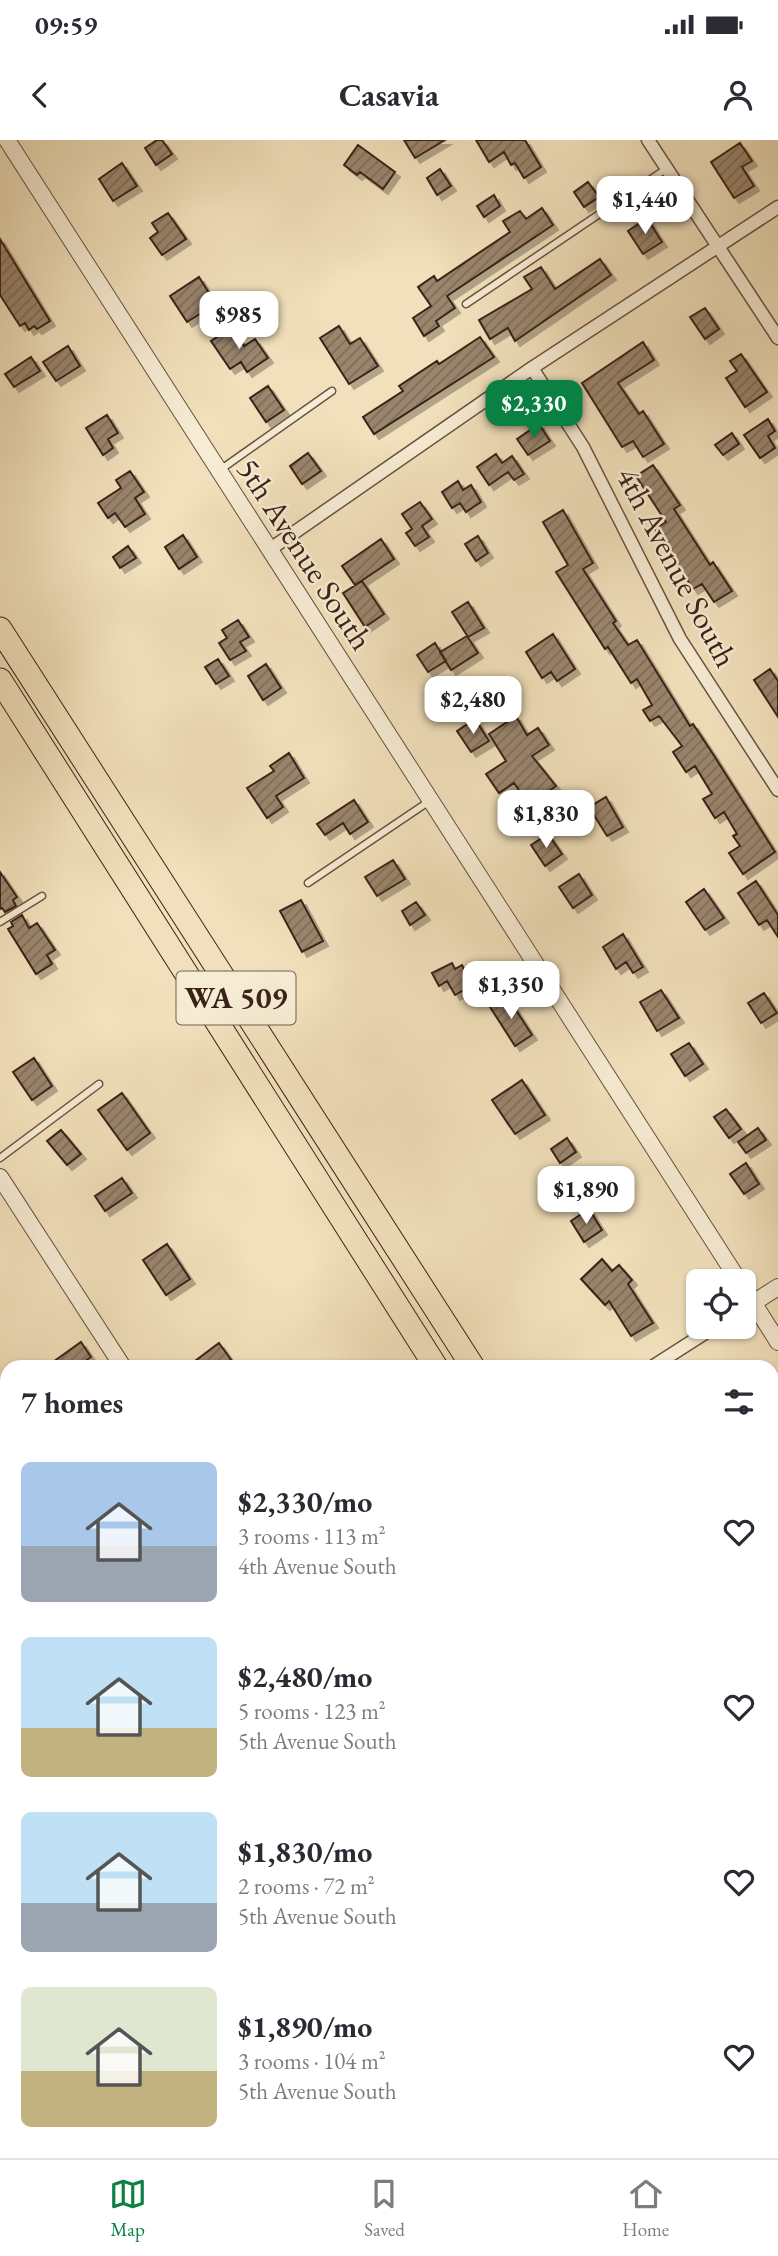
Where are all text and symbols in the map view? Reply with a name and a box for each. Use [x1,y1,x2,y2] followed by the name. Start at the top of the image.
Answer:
[35,8,97,42] text: 09:59
[339,74,439,116] text: Casavia
[21,76,59,114] icon: back
[719,76,757,114] icon: person
[588,176,702,236] pin: $1,440
[613,184,677,214] text: $1,440
[198,292,280,351] pin: $985
[215,299,263,329] text: $985
[477,380,591,440] pin: $2,330
[502,388,566,418] text: $2,330
[227,450,383,658] street label: 5th Avenue South
[607,460,747,674] street label: 4th Avenue South
[416,676,530,736] pin: $2,480
[441,684,505,714] text: $2,480
[489,790,603,850] pin: $1,830
[514,798,578,828] text: $1,830
[454,962,568,1021] pin: $1,350
[479,969,543,999] text: $1,350
[176,972,296,1024] road number: WA 509
[529,1166,643,1226] pin: $1,890
[554,1174,618,1204] text: $1,890
[686,1269,756,1339] map controls
[686,1269,756,1339] button: locate
[21,1383,123,1422] text: 7 homes
[720,1383,758,1421] icon: filters
[238,1482,372,1521] text: $2,330/mo
[77,1490,161,1574] icon: home
[720,1513,758,1551] icon: heart
[238,1521,386,1551] text: 3 rooms · 113 m²
[238,1551,397,1581] text: 4th Avenue South
[238,1657,372,1696] text: $2,480/mo
[77,1665,161,1749] icon: home
[720,1688,758,1726] icon: heart
[238,1696,386,1726] text: 5 rooms · 123 m²
[238,1726,397,1756] text: 5th Avenue South
[238,1832,372,1871] text: $1,830/mo
[77,1840,161,1924] icon: home
[720,1863,758,1901] icon: heart
[238,1871,375,1901] text: 2 rooms · 72 m²
[238,1901,397,1931] text: 5th Avenue South
[238,2007,372,2046] text: $1,890/mo
[77,2015,161,2099] icon: home
[720,2038,758,2076] icon: heart
[238,2046,386,2076] text: 3 rooms · 104 m²
[238,2076,397,2106] text: 5th Avenue South
[109,2175,147,2242] tab: Map
[364,2175,405,2242] tab: Saved
[622,2175,669,2242] tab: Home

